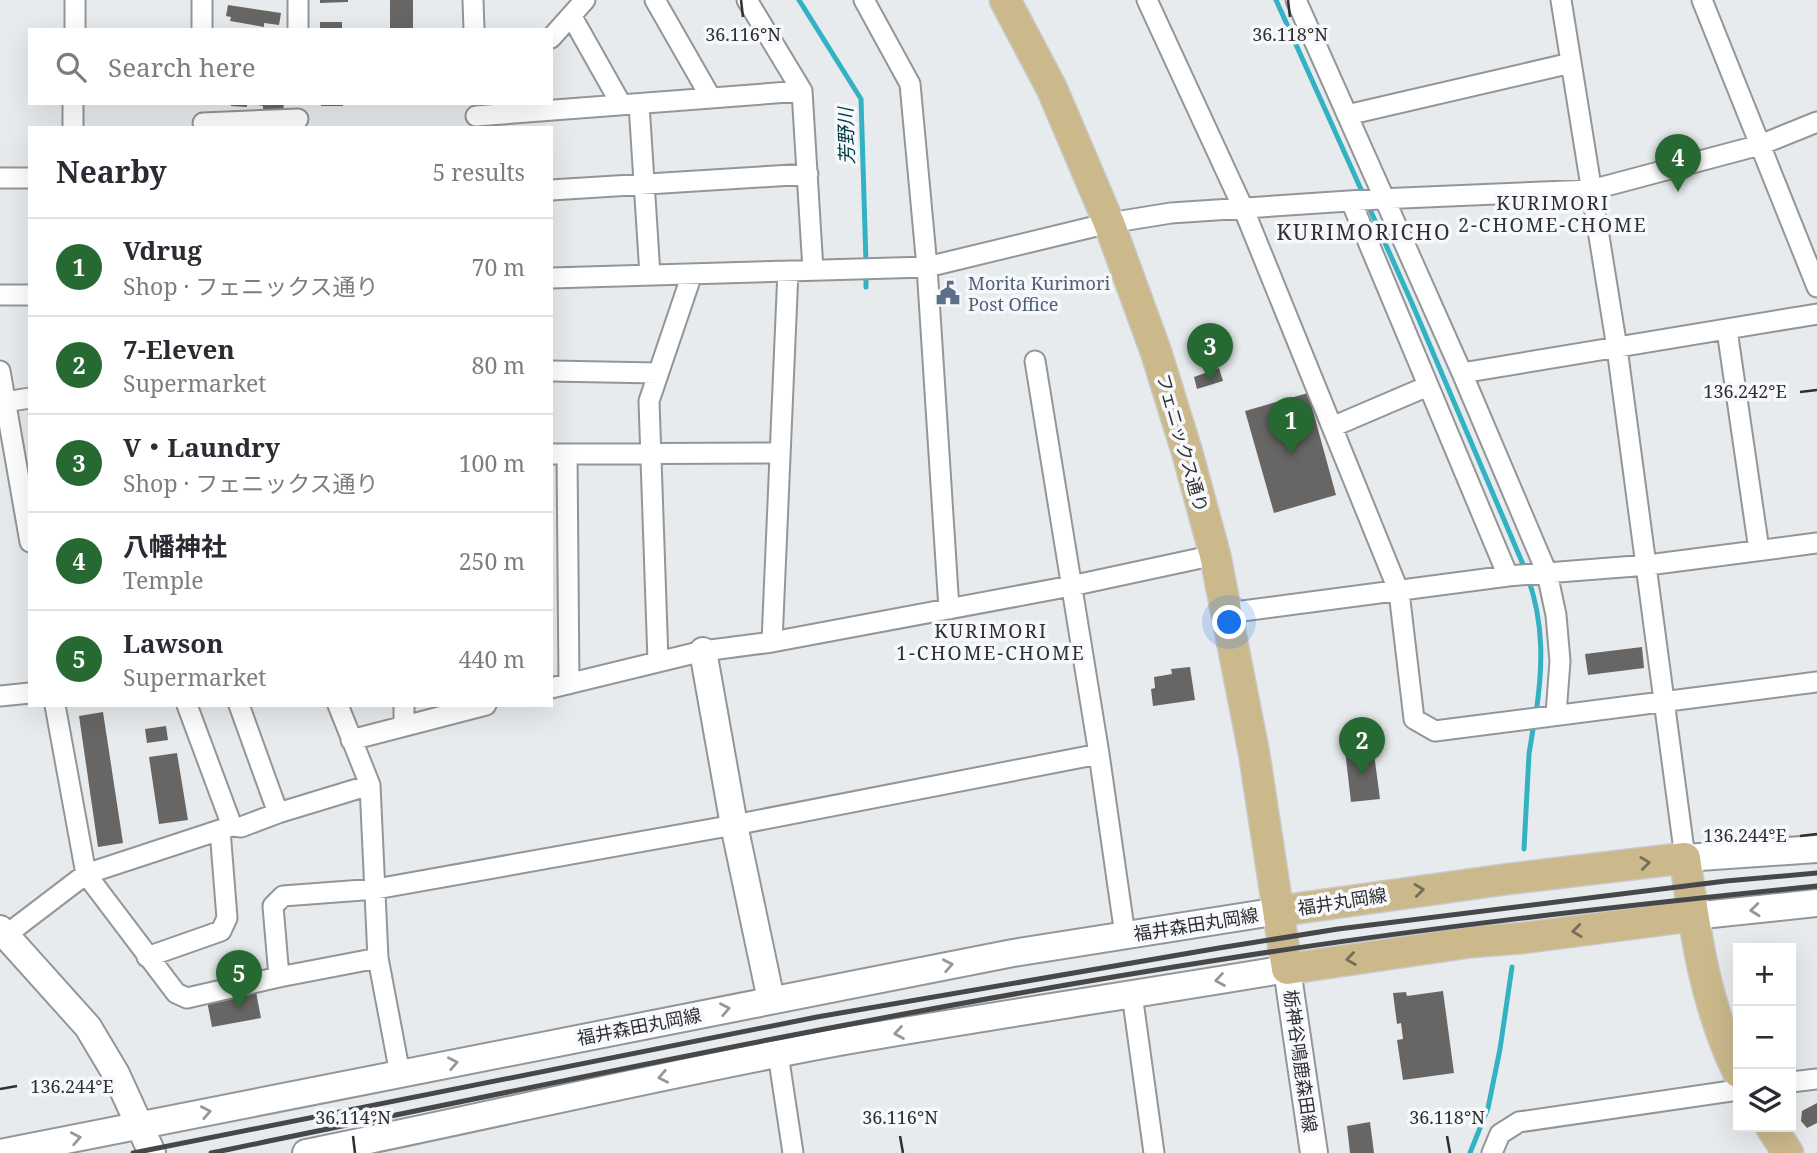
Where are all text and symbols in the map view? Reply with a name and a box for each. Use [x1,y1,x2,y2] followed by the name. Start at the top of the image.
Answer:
[705,22,781,46] text: 36.116°N
[1252,22,1328,46] text: 36.118°N
[28,28,553,105] search box
[52,48,90,86] icon: search
[108,49,256,85] text: Search here
[832,105,860,165] water label: 芳野川
[1655,134,1701,192] pin: 4
[56,151,167,192] text: Nearby
[432,156,525,188] text: 5 results
[1458,190,1648,238] district label: KURIMORI 2-CHOME-CHOME
[1276,218,1452,246] district label: KURIMORICHO
[123,232,202,268] text: Vdrug
[73,251,86,283] text: 1
[472,251,525,283] text: 70 m
[123,270,379,302] text: Shop · フェニックス通り
[968,271,1110,316] place label: Morita Kurimori Post Office
[934,279,962,307] public building icon: Morita Kurimori Post Office
[1187,323,1233,381] pin: 3
[123,331,235,367] text: 7-Eleven
[73,349,86,381] text: 2
[472,349,525,381] text: 80 m
[123,367,266,399] text: Supermarket
[1152,371,1214,515] street label: フェニックス通り
[1703,379,1787,403] text: 136.242°E
[1268,397,1314,455] pin: 1
[123,429,280,465] text: V・Laundry
[73,447,86,479] text: 3
[459,447,525,479] text: 100 m
[123,467,379,499] text: Shop · フェニックス通り
[123,528,227,564] text: 八幡神社
[73,545,86,577] text: 4
[459,545,525,577] text: 250 m
[123,564,204,596] text: Temple
[1212,605,1246,639] your location
[896,618,1086,666] district label: KURIMORI 1-CHOME-CHOME
[123,625,224,661] text: Lawson
[73,643,86,675] text: 5
[459,643,525,675] text: 440 m
[123,661,266,693] text: Supermarket
[1339,717,1385,775] pin: 2
[1703,823,1787,847] text: 136.244°E
[1639,855,1651,870] one-way arrow
[1296,882,1388,920] street label: 福井丸岡線
[1413,883,1425,898] one-way arrow
[1132,902,1260,946] street label: 福井森田丸岡線
[1749,902,1760,917] one-way arrow
[1571,924,1583,939] one-way arrow
[1733,943,1796,1132] map controls
[1733,943,1796,1006] button: +
[216,950,262,1008] pin: 5
[1345,951,1357,966] one-way arrow
[942,959,954,974] one-way arrow
[1214,972,1226,987] one-way arrow
[1279,988,1323,1134] street label: 栃神谷鳴鹿森田線
[575,1002,703,1050] street label: 福井森田丸岡線
[719,1003,731,1018] one-way arrow
[1733,1006,1796,1069] button: −
[893,1025,905,1040] one-way arrow
[447,1057,459,1072] one-way arrow
[657,1068,669,1083] one-way arrow
[1733,1069,1796,1132] button: layers
[30,1074,114,1098] text: 136.244°E
[200,1105,212,1120] one-way arrow
[315,1105,391,1129] text: 36.114°N
[862,1105,938,1129] text: 36.116°N
[1409,1105,1485,1129] text: 36.118°N
[70,1131,82,1146] one-way arrow

